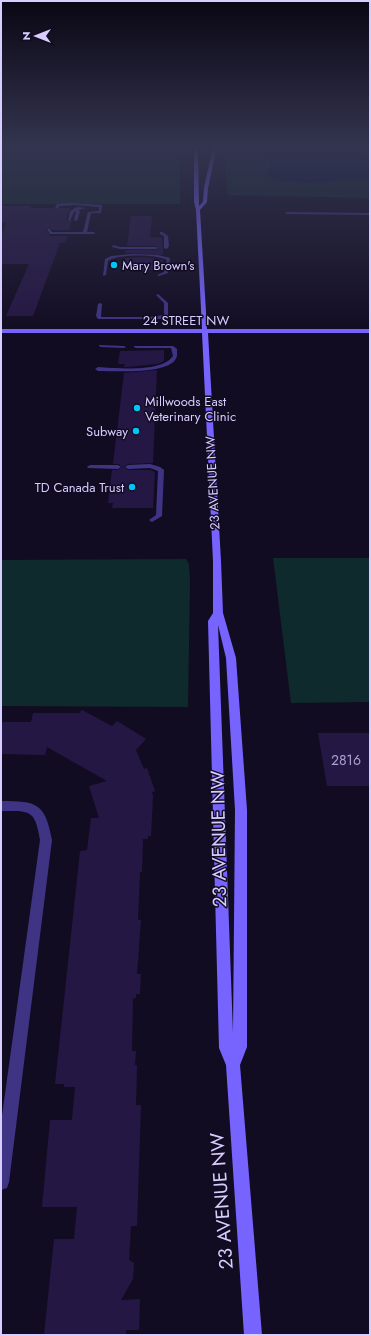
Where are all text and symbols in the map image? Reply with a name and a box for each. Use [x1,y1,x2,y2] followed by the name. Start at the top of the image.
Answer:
[16,16,56,56] north arrow
[18,32,34,40] text: N
[122,256,195,275] place label: Mary Brown's
[109,260,119,270] marker: Mary Brown's
[143,311,229,330] street label: 24 STREET NW
[145,392,236,426] place label: Millwoods East Veterinary Clinic
[132,403,142,413] marker: Millwoods East Veterinary Clinic
[86,422,128,441] place label: Subway
[131,426,141,436] marker: Subway
[201,436,224,530] street label: 23 AVENUE NW
[35,478,125,497] place label: TD Canada Trust
[127,482,137,492] marker: TD Canada Trust
[331,750,361,770] house number: 2816
[204,770,233,908] street label: 23 AVENUE NW
[203,1132,240,1270] street label: 23 AVENUE NW

